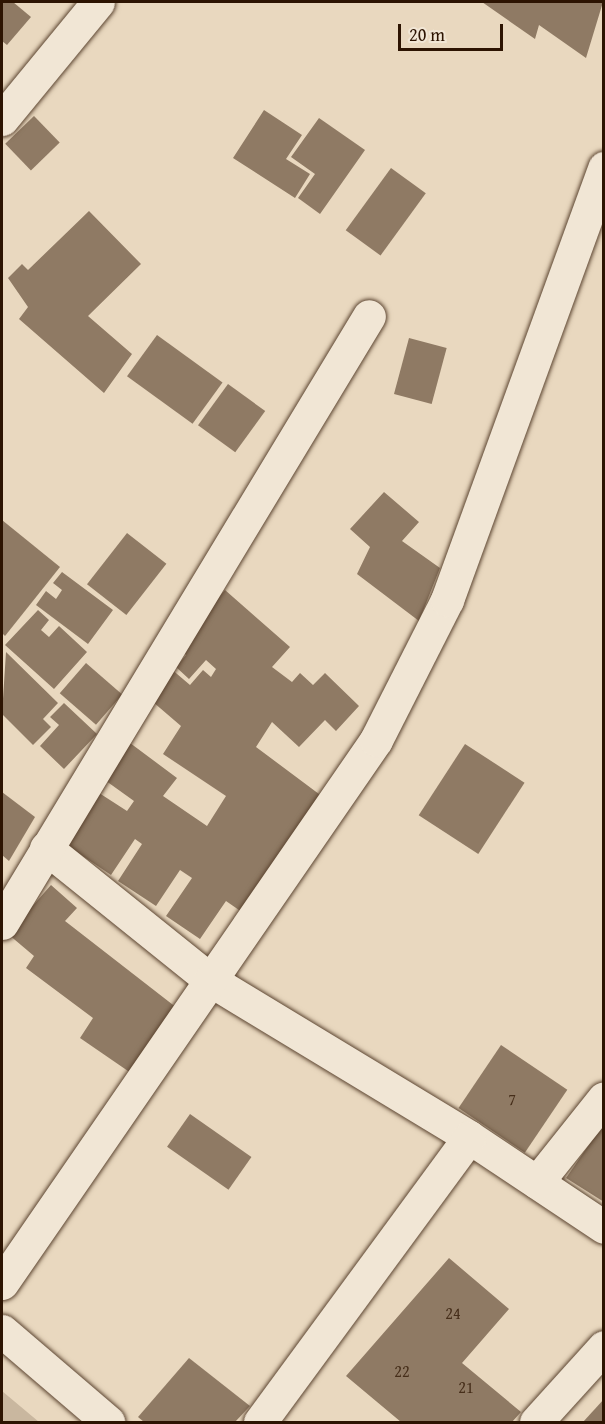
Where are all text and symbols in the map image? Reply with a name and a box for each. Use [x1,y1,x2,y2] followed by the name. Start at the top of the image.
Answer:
[401,12,506,50] scale bar
[409,21,445,48] text: 20 m
[508,1089,516,1109] house number: 7
[445,1303,461,1323] house number: 24
[394,1361,410,1381] house number: 22
[458,1377,474,1397] house number: 21

